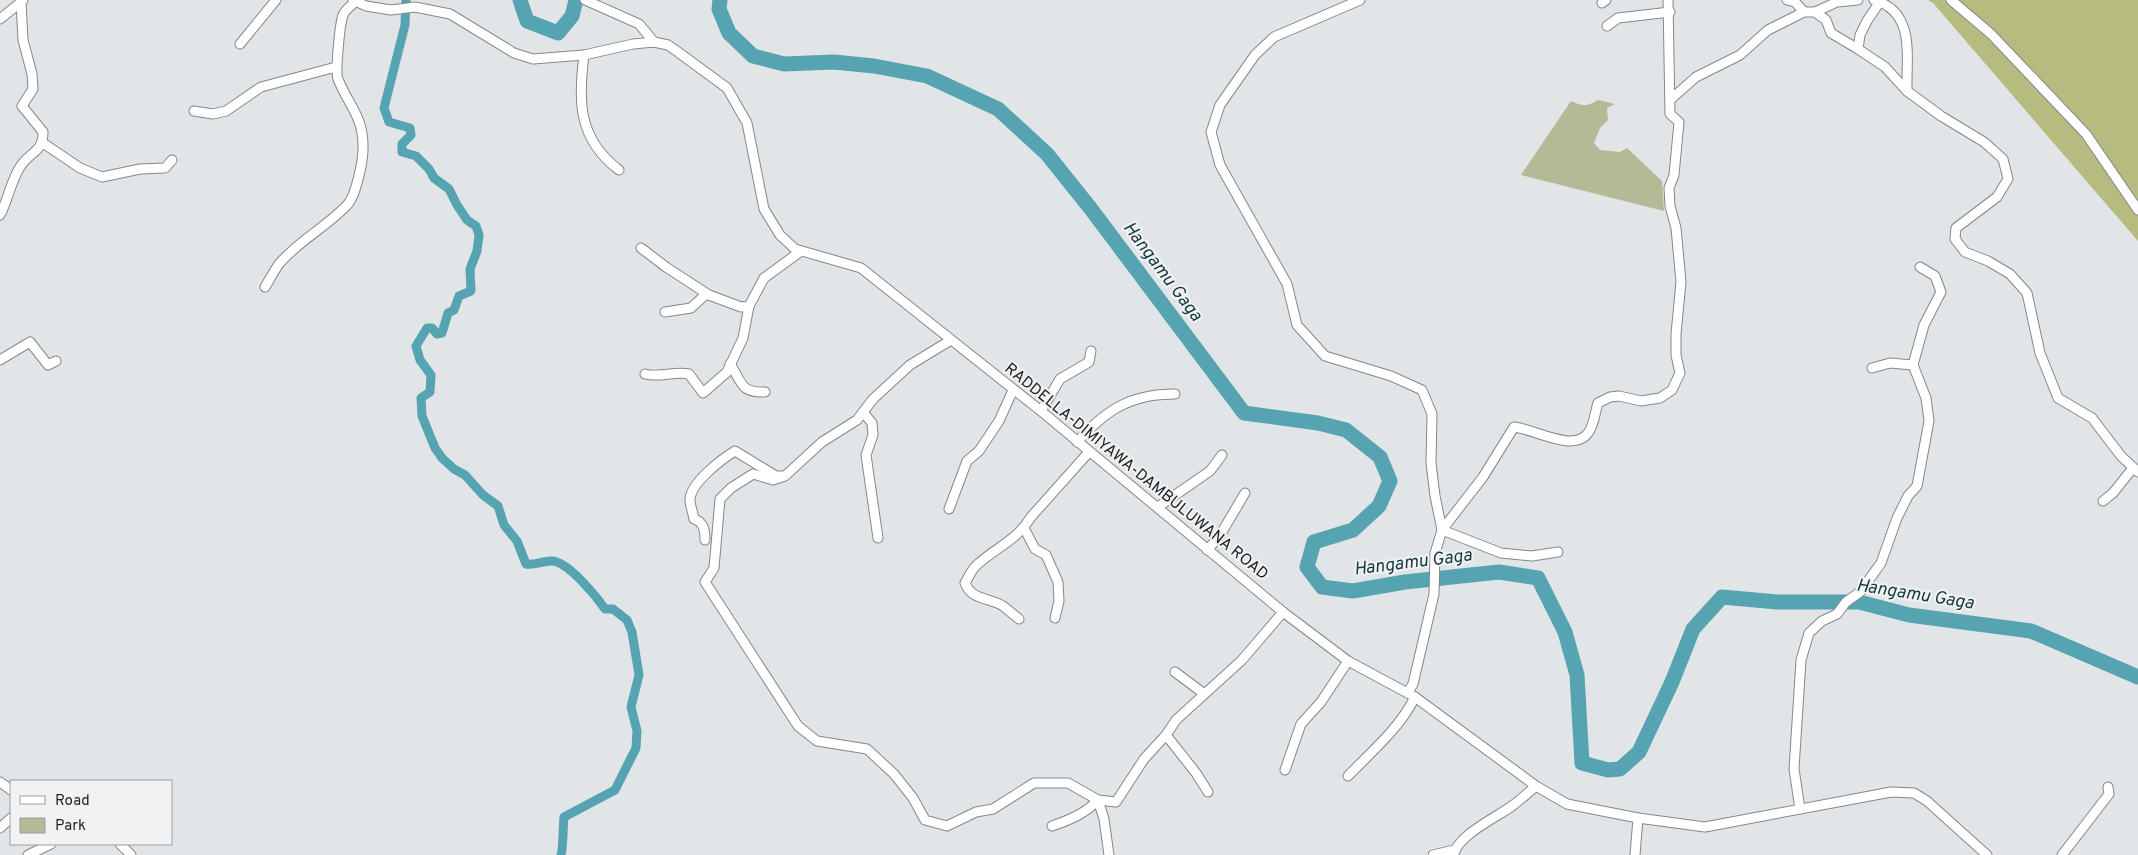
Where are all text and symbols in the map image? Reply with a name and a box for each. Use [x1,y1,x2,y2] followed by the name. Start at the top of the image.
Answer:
[1117,218,1207,327] water label: Hangamu Gaga
[1000,359,1272,585] street label: RADDELLA-DIMIYAWA-DAMBULUWANA ROAD
[1353,544,1474,582] water label: Hangamu Gaga
[1855,574,1976,616] water label: Hangamu Gaga
[10,780,172,845] legend
[55,792,90,811] text: Road
[55,817,86,836] text: Park

